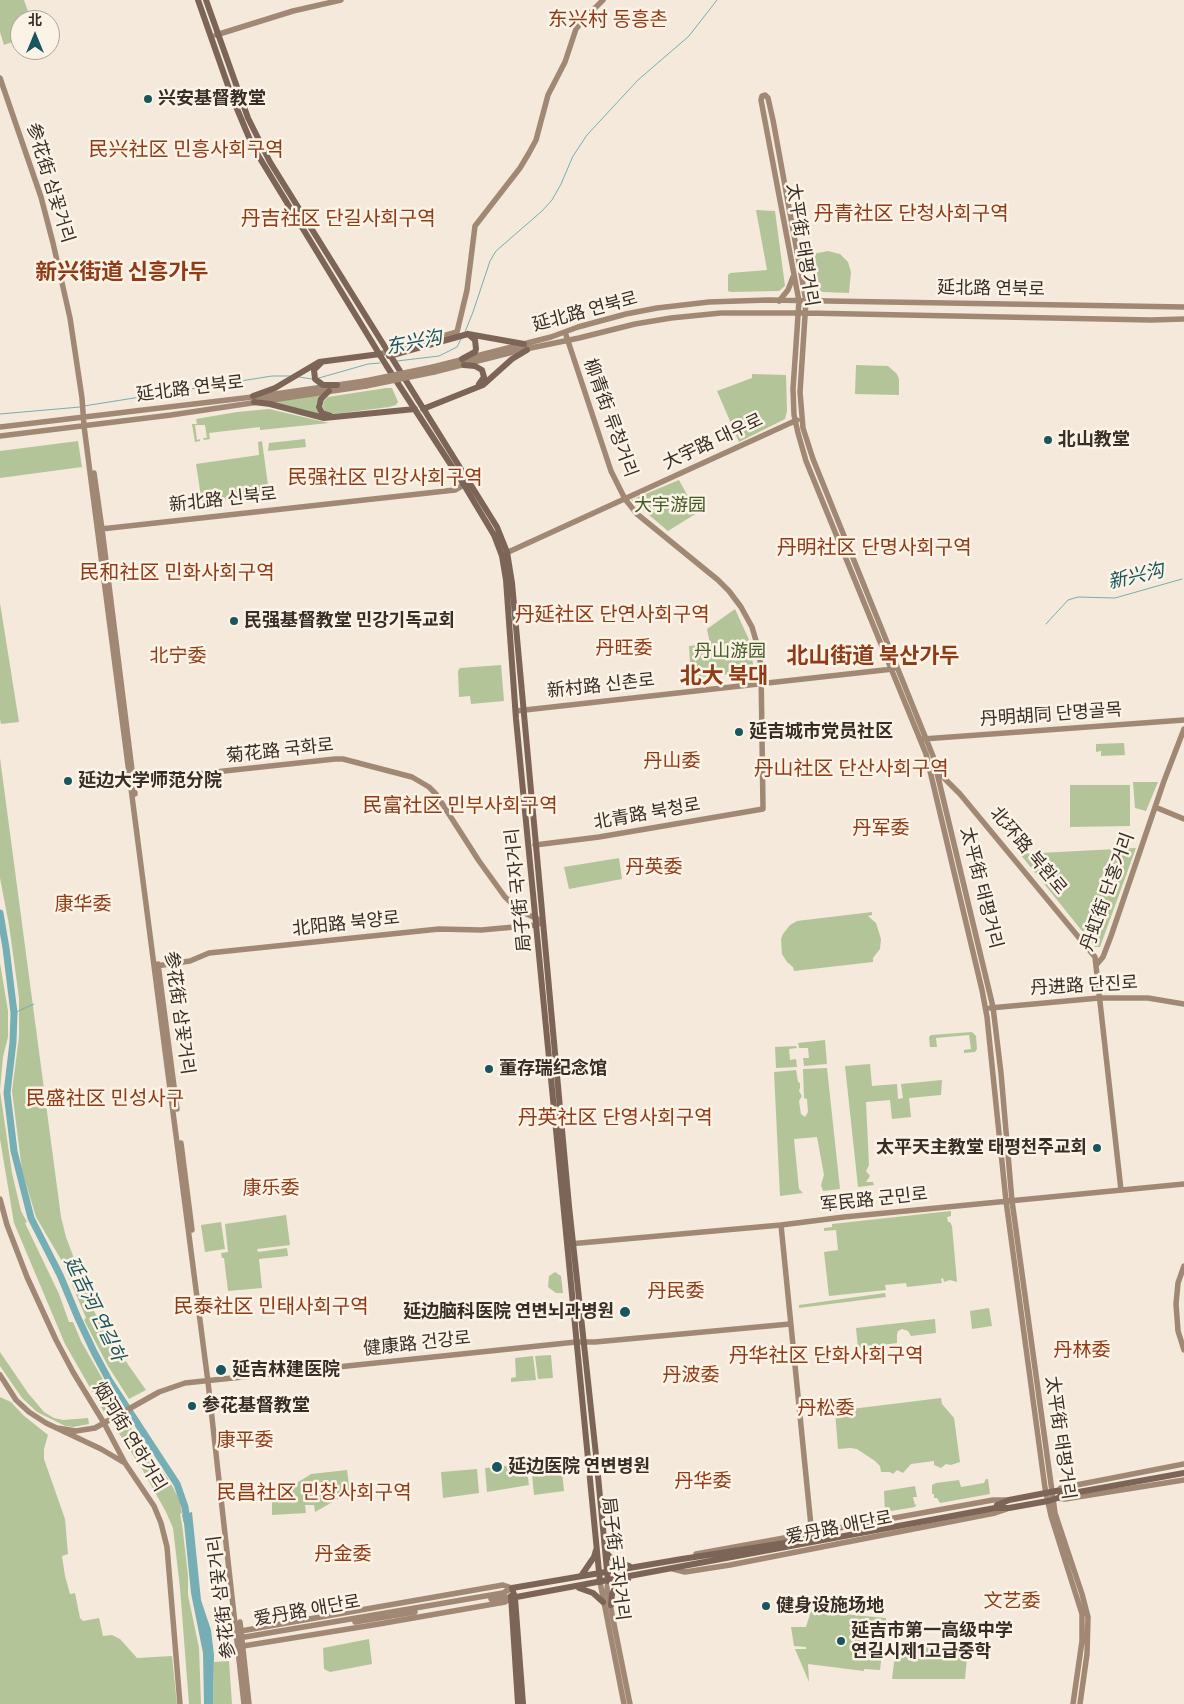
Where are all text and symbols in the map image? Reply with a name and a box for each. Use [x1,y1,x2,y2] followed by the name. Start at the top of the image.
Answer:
[548,8,668,32] district label: 东兴村 동흥촌
[10,10,60,60] north arrow
[28,12,42,29] text: 北
[158,88,266,110] place label: 兴安基督教堂
[142,93,154,105] marker: 兴安基督教堂
[21,120,79,246] street label: 参花街 삼꽃거리
[88,138,284,162] district label: 民兴社区 민흥사회구역
[782,182,822,308] street label: 太平街 태평거리
[813,202,1009,226] district label: 丹青社区 단청사회구역
[240,207,436,231] district label: 丹吉社区 단길사회구역
[35,260,209,286] district label: 新兴街道 신흥가두
[937,277,1045,301] street label: 延北路 연북로
[530,288,640,336] street label: 延北路 연북로
[384,326,444,360] water label: 东兴沟
[579,356,641,480] street label: 柳青街 류청거리
[135,372,245,406] street label: 延北路 연북로
[660,409,766,475] street label: 大宇路 대우로
[1058,429,1130,451] place label: 北山教堂
[1042,434,1054,446] marker: 北山教堂
[287,466,483,490] district label: 民强社区 민강사회구역
[168,484,278,516] street label: 新北路 신북로
[634,495,706,517] park label: 大宇游园
[776,536,972,560] district label: 丹明社区 단명사회구역
[1106,559,1166,595] water label: 新兴沟
[79,561,275,585] district label: 民和社区 민화사회구역
[514,603,710,627] district label: 丹延社区 단연사회구역
[244,610,455,632] place label: 民强基督教堂 민강기독교회
[228,615,240,627] marker: 民强基督教堂 민강기독교회
[596,638,652,660] district label: 丹旺委
[694,641,766,663] park label: 丹山游园
[786,644,960,670] district label: 北山街道 북산가두
[150,646,206,668] district label: 北宁委
[679,664,769,690] district label: 北大 북대
[546,670,656,702] street label: 新村路 신촌로
[979,699,1123,731] street label: 丹明胡同 단명골목
[749,721,893,743] place label: 延吉城市党员社区
[733,726,745,738] marker: 延吉城市党员社区
[225,735,335,767] street label: 菊花路 국화로
[644,751,700,773] district label: 丹山委
[753,757,949,781] district label: 丹山社区 단산사회구역
[78,770,222,792] place label: 延边大学师范分院
[62,775,74,787] marker: 延边大学师范分院
[362,794,558,818] district label: 民富社区 민부사회구역
[592,794,702,834] street label: 北青路 북청로
[985,803,1071,899] street label: 北环路 북환로
[853,818,909,840] district label: 丹军委
[955,825,1007,951] street label: 太平街 태평거리
[502,827,536,953] street label: 局子街 국자거리
[1077,830,1139,954] street label: 丹虹街 단홍거리
[626,857,682,879] district label: 丹英委
[55,894,111,916] district label: 康华委
[291,908,401,940] street label: 北阳路 북양로
[160,950,198,1076] street label: 参花街 삼꽃거리
[1030,972,1138,1000] street label: 丹进路 단진로
[499,1058,607,1080] place label: 董存瑞纪念馆
[483,1063,495,1075] marker: 董存瑞纪念馆
[26,1087,184,1111] district label: 民盛社区 민성사구
[517,1106,713,1130] district label: 丹英社区 단영사회구역
[876,1137,1087,1159] place label: 太平天主教堂 태평천주교회
[1091,1142,1103,1154] marker: 太平天主教堂 태평천주교회
[243,1178,299,1200] district label: 康乐委
[819,1184,929,1216] street label: 军民路 군민로
[59,1253,129,1365] water label: 延吉河 연길하
[648,1281,704,1303] district label: 丹民委
[173,1295,369,1319] district label: 民泰社区 민태사회구역
[403,1301,614,1323] place label: 延边脑科医院 연변뇌과병원
[618,1305,632,1319] marker: 延边脑科医院 연변뇌과병원
[362,1328,472,1360] street label: 健康路 건강로
[1054,1340,1110,1362] district label: 丹林委
[728,1344,924,1368] district label: 丹华社区 단화사회구역
[232,1359,340,1381] place label: 延吉林建医院
[214,1363,228,1377] marker: 延吉林建医院
[663,1365,719,1387] district label: 丹波委
[1041,1375,1079,1501] street label: 太平街 태평거리
[88,1378,170,1496] street label: 烟河街 연하거리
[202,1395,310,1417] place label: 参花基督教堂
[798,1398,854,1420] district label: 丹松委
[186,1400,198,1412] marker: 参花基督教堂
[217,1430,273,1452] district label: 康平委
[508,1456,650,1478] place label: 延边医院 연변병원
[490,1460,504,1474] marker: 延边医院 연변병원
[675,1471,731,1493] district label: 丹华委
[216,1481,412,1505] district label: 民昌社区 민창사회구역
[597,1496,633,1622] street label: 局子街 국자거리
[784,1507,894,1549] street label: 爱丹路 애단로
[204,1534,240,1660] street label: 参花街 삼꽃거리
[315,1544,371,1566] district label: 丹金委
[252,1591,362,1631] street label: 爱丹路 애단로
[984,1591,1040,1613] district label: 文艺委
[776,1595,884,1617] place label: 健身设施场地
[760,1600,772,1612] marker: 健身设施场地
[851,1620,1013,1662] place label: 延吉市第一高级中学 연길시제1고급중학
[835,1635,847,1647] marker: 延吉市第一高级中学 연길시제1고급중학

